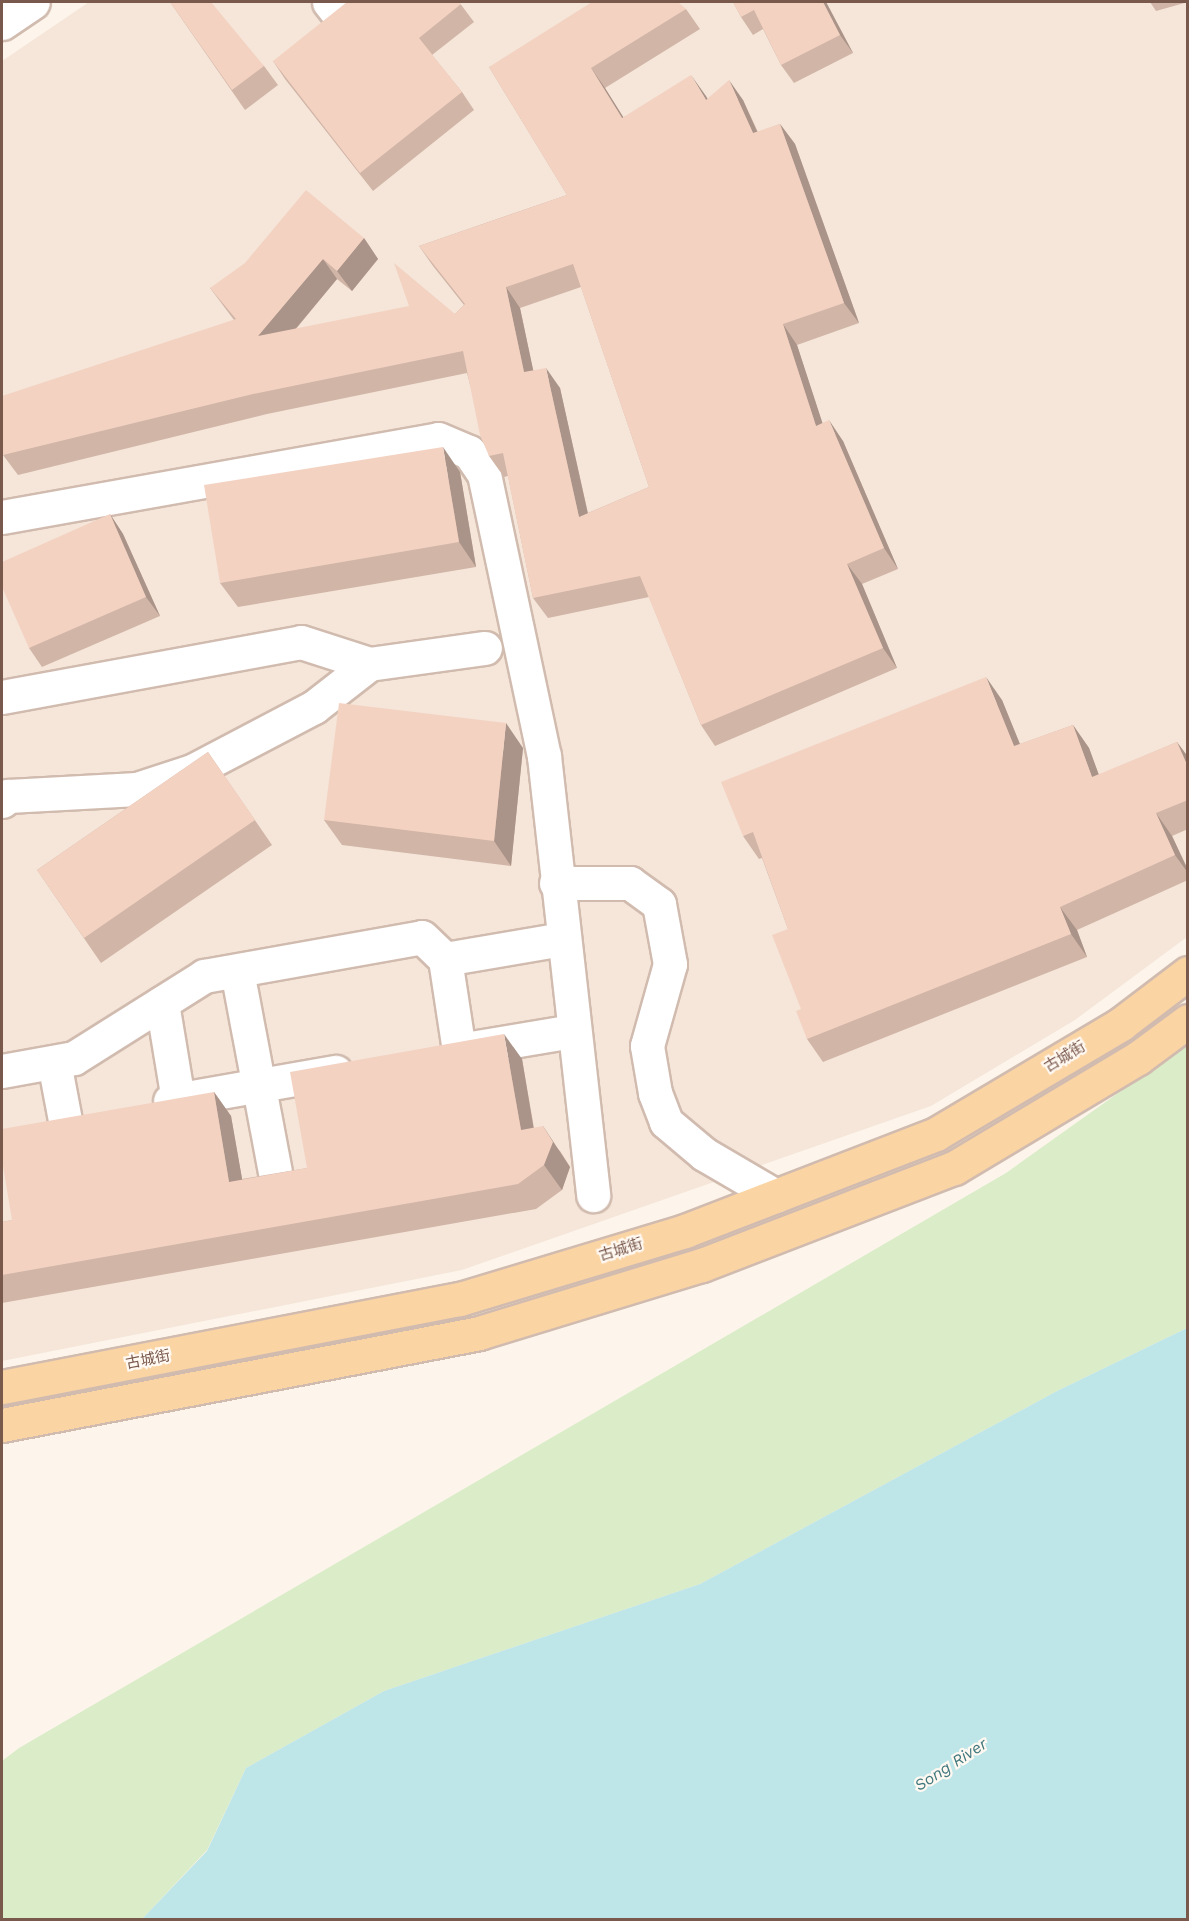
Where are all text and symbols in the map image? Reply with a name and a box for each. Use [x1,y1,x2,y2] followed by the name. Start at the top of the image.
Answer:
[1041,1038,1089,1076] street label: 古城街
[597,1235,645,1265] street label: 古城街
[124,1347,172,1373] street label: 古城街
[911,1735,991,1795] water label: Song River

